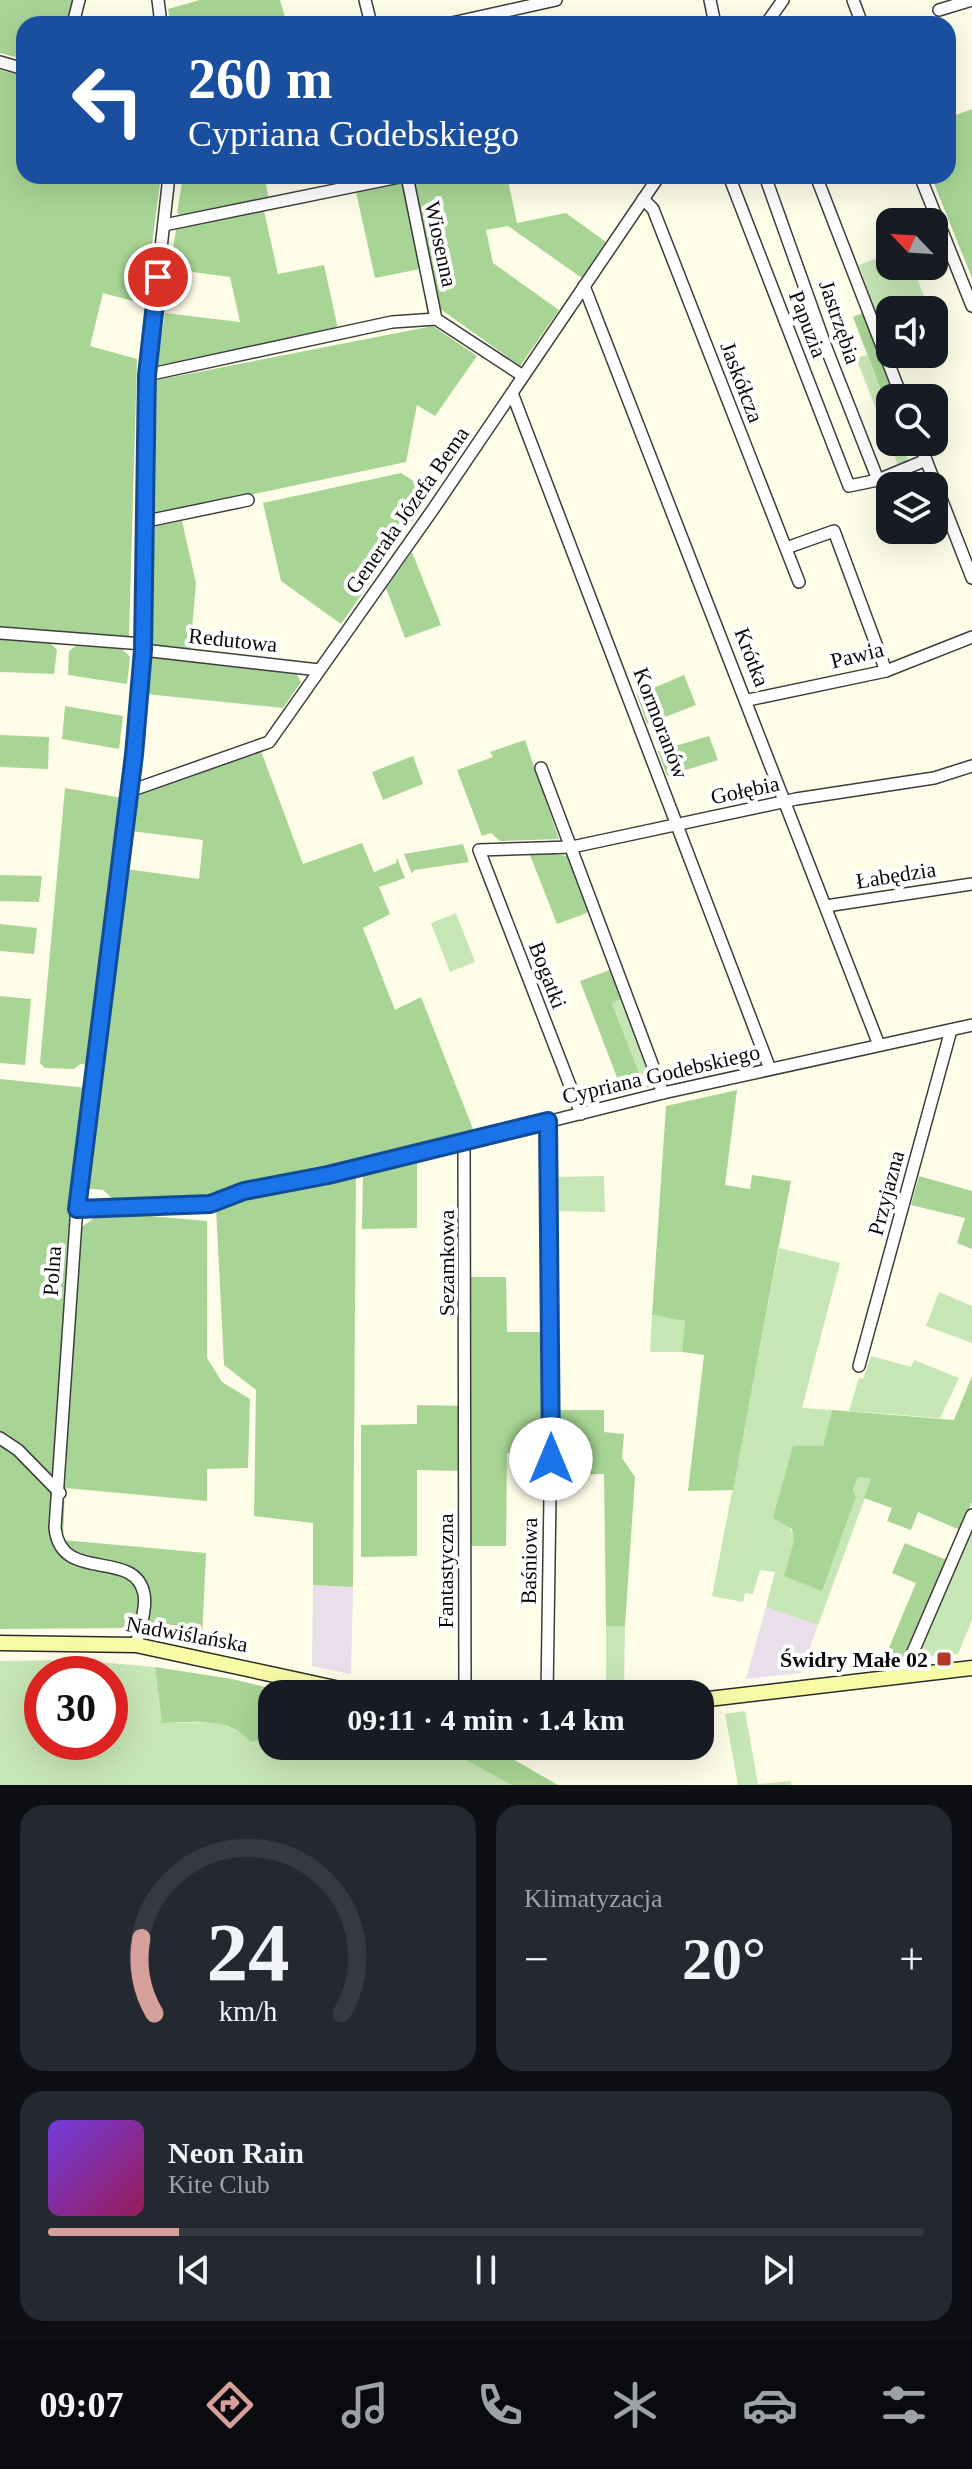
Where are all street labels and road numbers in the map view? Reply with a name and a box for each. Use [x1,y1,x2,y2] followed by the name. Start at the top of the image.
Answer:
[420,199,462,289] street label: Wiosenna
[814,277,866,367] street label: Jastrzębia
[784,287,832,361] street label: Papuzia
[715,338,769,426] street label: Jaskółcza
[340,422,474,598] street label: Generała Józefa Bema
[187,623,279,657] street label: Redutowa
[729,624,775,690] street label: Krótka
[828,636,886,674] street label: Pawia
[628,664,694,782] street label: Kormoranów
[708,770,782,809] street label: Gołębia
[854,856,938,894] street label: Łabędzia
[524,938,572,1012] street label: Bogatki
[560,1039,762,1109] street label: Cypriana Godebskiego
[863,1148,909,1238] street label: Przyjazna
[434,1210,459,1316] street label: Sezamkowa
[38,1245,66,1297] street label: Polna
[433,1513,458,1628] street label: Fantastyczna
[516,1517,542,1605] street label: Baśniowa
[124,1611,250,1657] street label: Nadwiślańska

